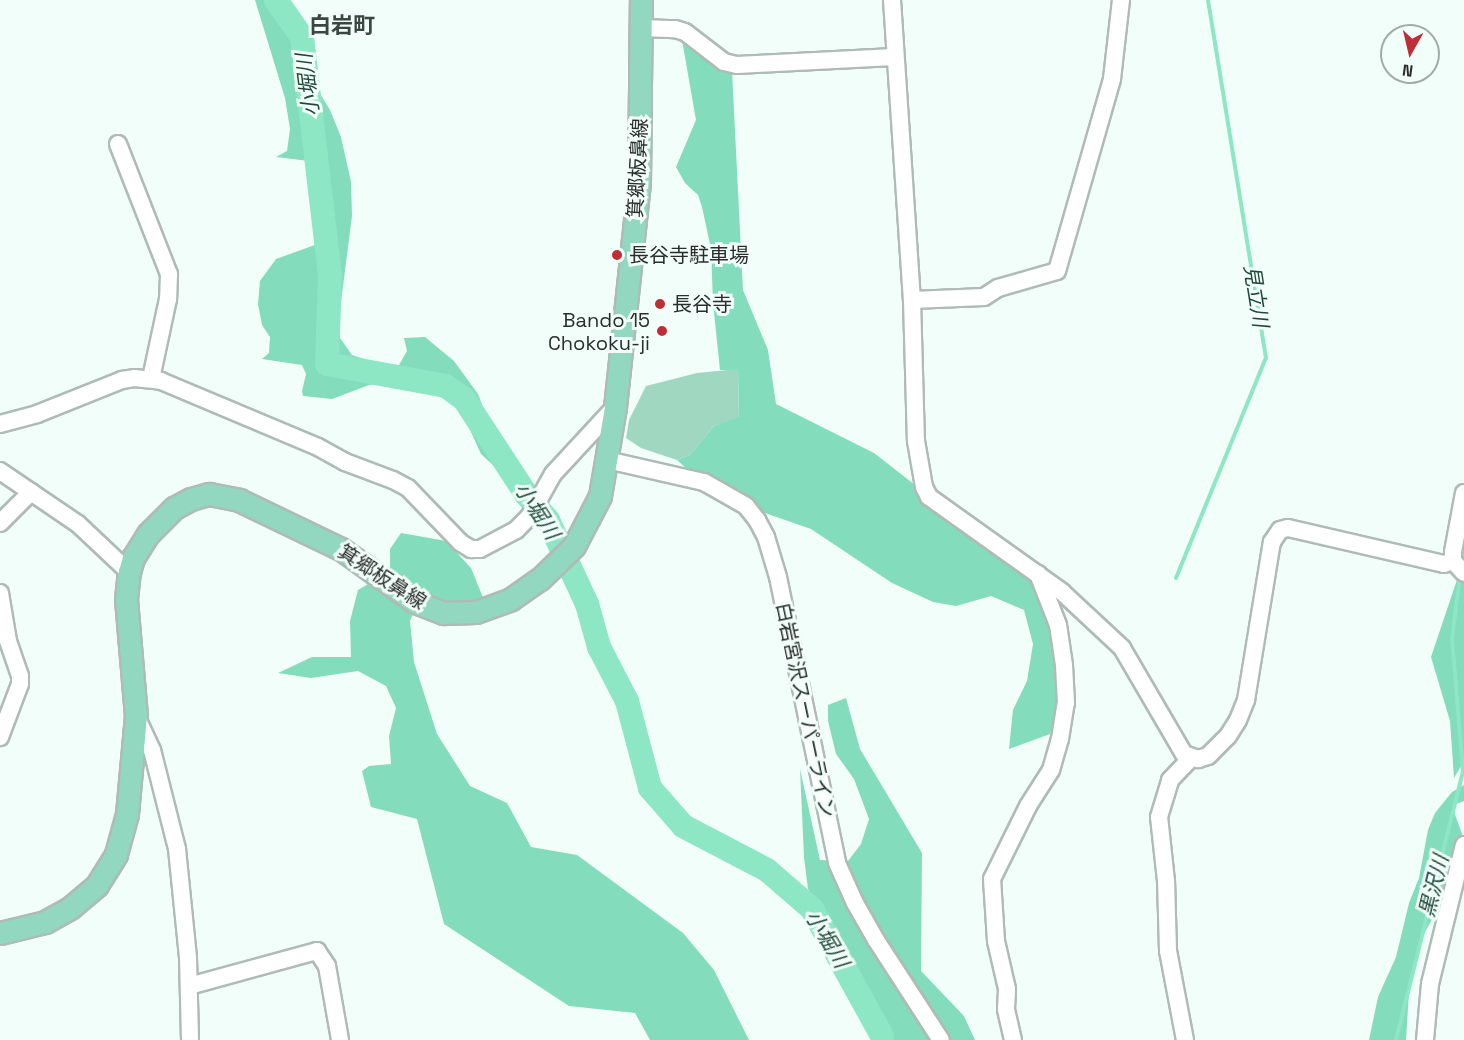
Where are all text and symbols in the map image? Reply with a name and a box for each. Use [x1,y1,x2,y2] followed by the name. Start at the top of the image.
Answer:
[309,13,375,39] district label: 白岩町
[1380,24,1440,84] north arrow
[292,52,324,118] water label: 小堀川
[1401,59,1414,81] text: N
[623,117,653,219] street label: 箕郷板鼻線
[629,243,749,267] place label: 長谷寺駐車場
[610,248,624,262] marker: 長谷寺駐車場
[1239,263,1273,329] water label: 見立川
[672,292,732,316] place label: 長谷寺
[653,297,667,311] marker: 長谷寺
[548,308,650,355] place label: Bando 15 Chokoku-ji
[655,324,669,338] marker: Bando 15 Chokoku-ji
[509,478,565,544] water label: 小堀川
[334,540,430,614] street label: 箕郷板鼻線
[770,600,840,820] street label: 白岩宮沢スーパーライン
[1414,852,1454,920] water label: 黒沢川
[800,906,854,972] water label: 小堀川

